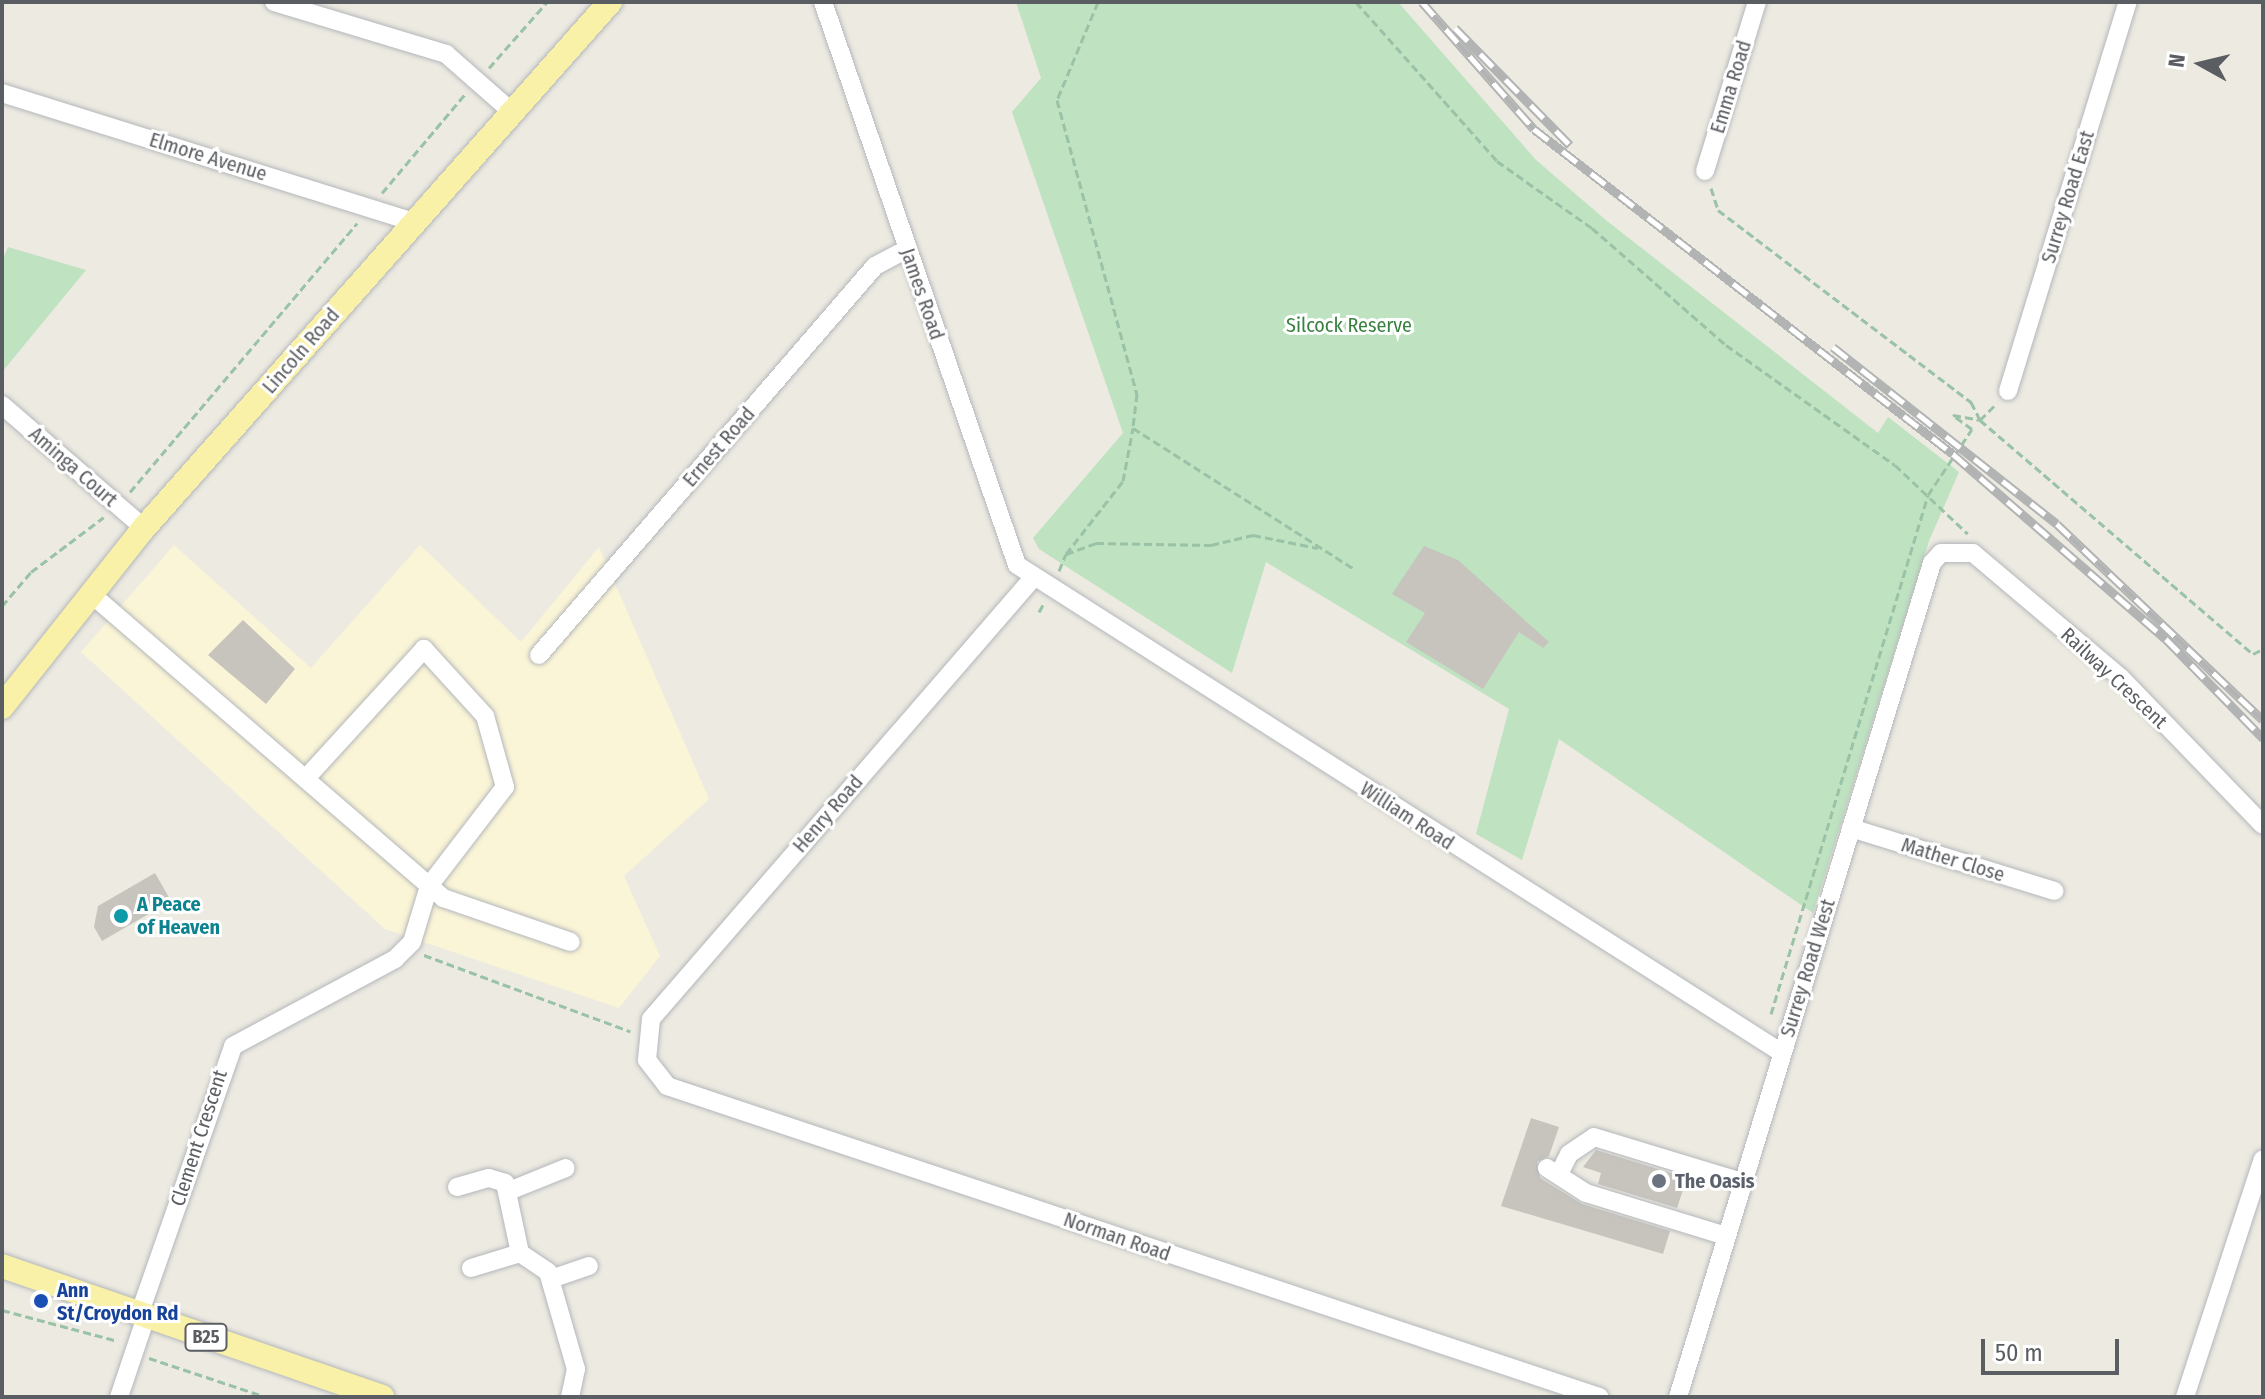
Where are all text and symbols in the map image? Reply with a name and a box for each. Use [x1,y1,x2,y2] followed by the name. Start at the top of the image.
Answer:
[2161,24,2241,104] north arrow
[1706,38,1756,136] street label: Emma Road
[2162,52,2191,69] text: N
[146,128,270,186] street label: Elmore Avenue
[2036,128,2100,266] street label: Surrey Road East
[895,245,949,343] street label: James Road
[257,303,345,399] street label: Lincoln Road
[1286,313,1412,337] park label: Silcock Reserve
[678,402,760,492] street label: Ernest Road
[24,422,122,512] street label: Aminga Court
[2056,623,2172,733] street label: Railway Crescent
[788,770,868,858] street label: Henry Road
[1356,777,1458,855] street label: William Road
[1898,833,2008,887] street label: Mather Close
[137,892,220,939] place label: A Peace of Heaven
[1776,896,1840,1040] street label: Surrey Road West
[112,907,130,925] marker: A Peace of Heaven
[166,1067,232,1209] street label: Clement Crescent
[1675,1169,1755,1193] place label: The Oasis
[1650,1172,1668,1190] marker: The Oasis
[1060,1208,1174,1266] street label: Norman Road
[57,1278,178,1325] place label: Ann St/Croydon Rd
[32,1292,50,1310] marker: Ann St/Croydon Rd
[184,1323,228,1351] road number: B25
[1985,1323,2123,1373] scale bar
[1995,1339,2043,1367] text: 50 m

